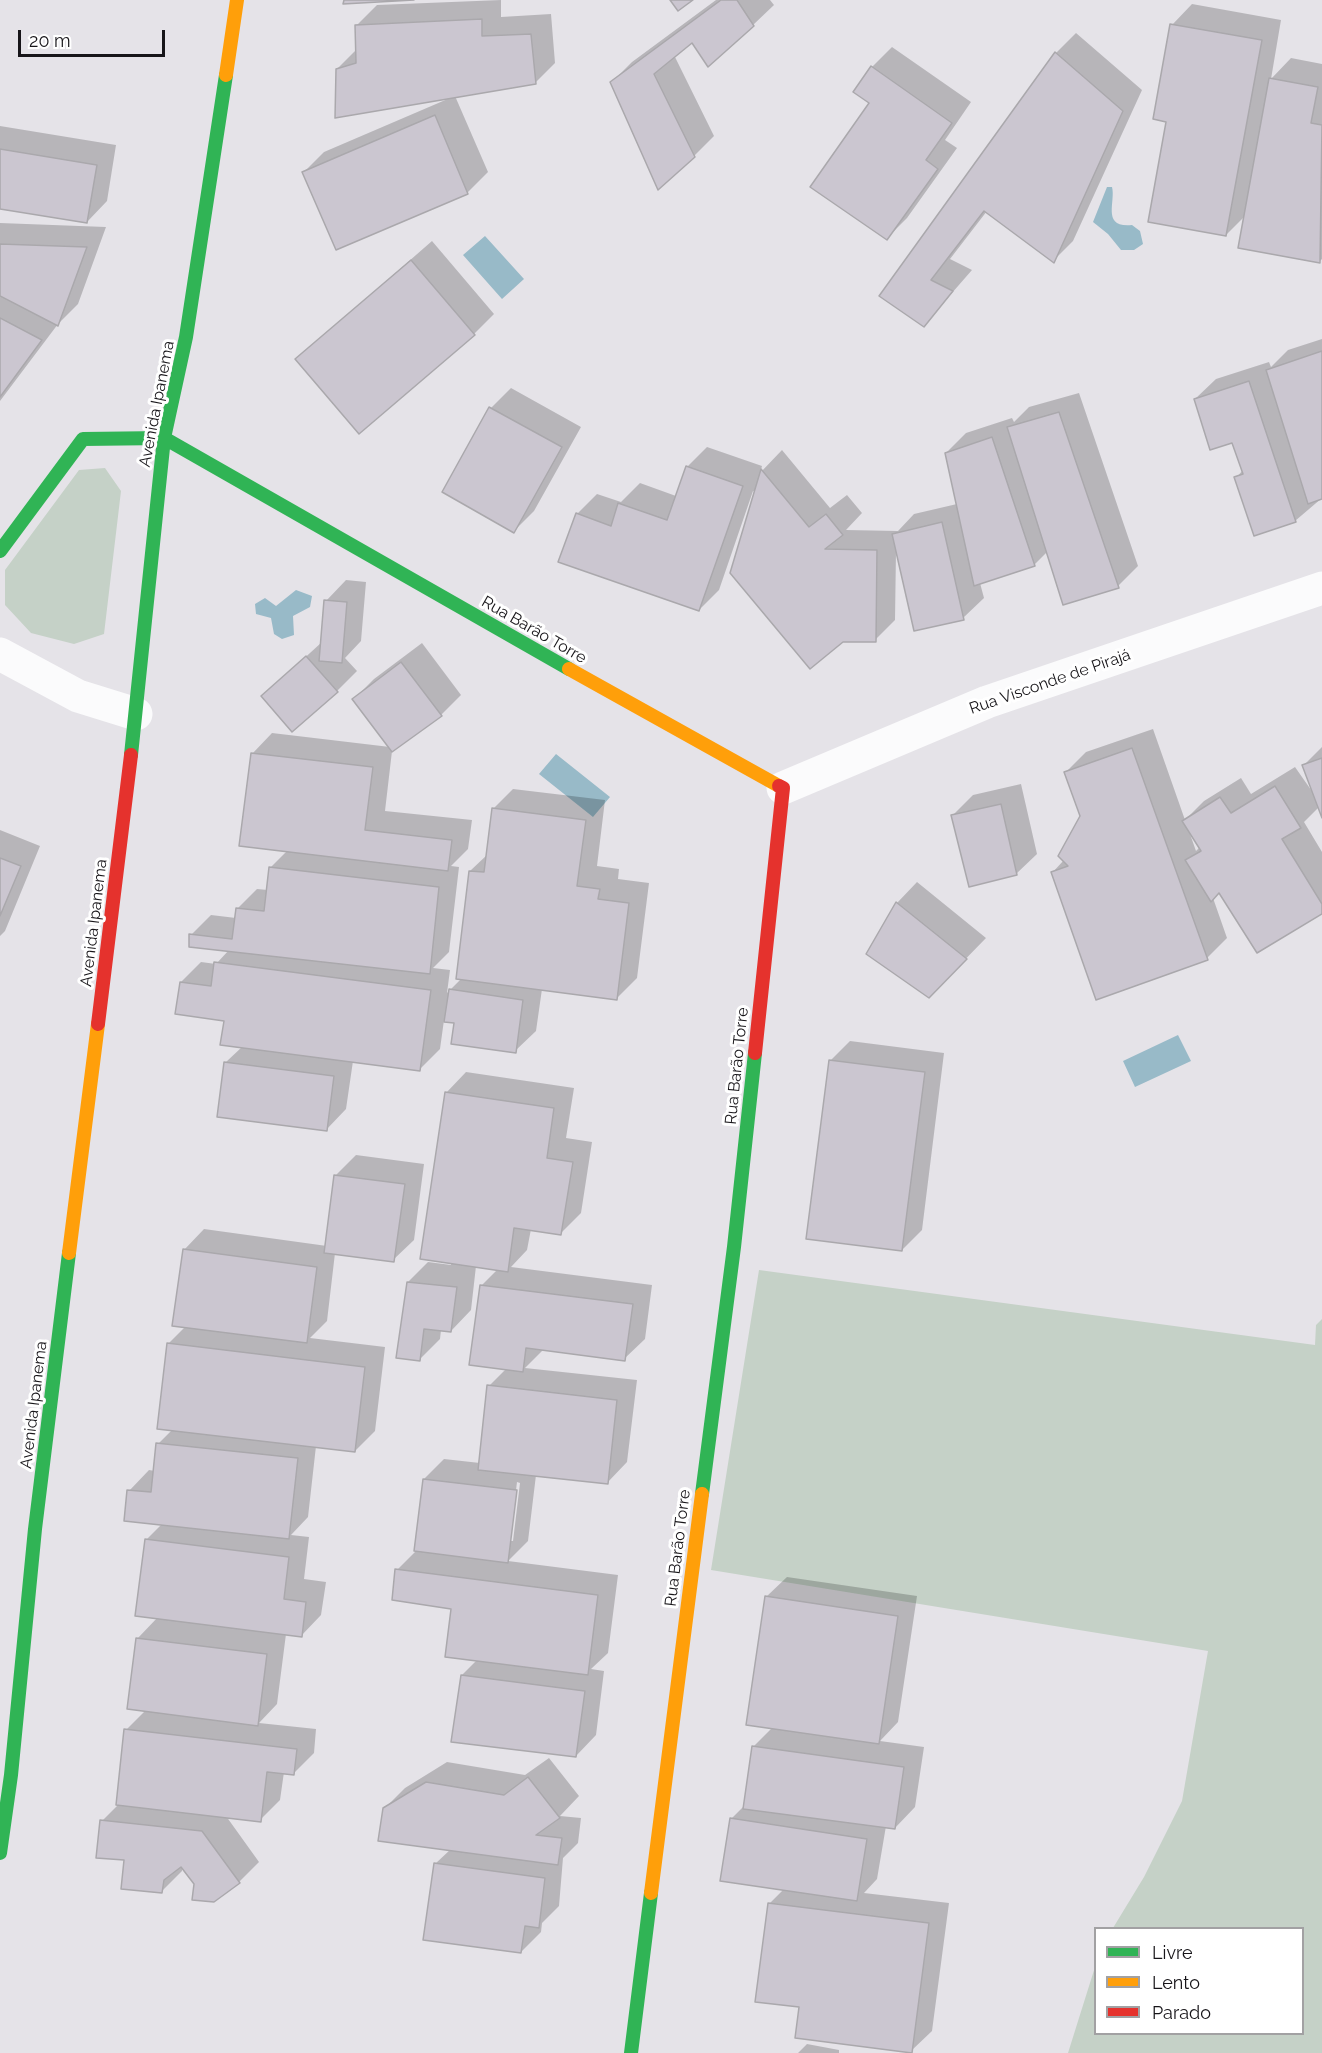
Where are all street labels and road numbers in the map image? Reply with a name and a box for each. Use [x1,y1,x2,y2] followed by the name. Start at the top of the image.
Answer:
[135,339,179,469] street label: Avenida Ipanema
[478,592,590,668] street label: Rua Barão Torre
[967,645,1133,719] street label: Rua Visconde de Pirajá
[77,858,111,988] street label: Avenida Ipanema
[721,1006,753,1126] street label: Rua Barão Torre
[17,1340,51,1470] street label: Avenida Ipanema
[661,1488,695,1608] street label: Rua Barão Torre

